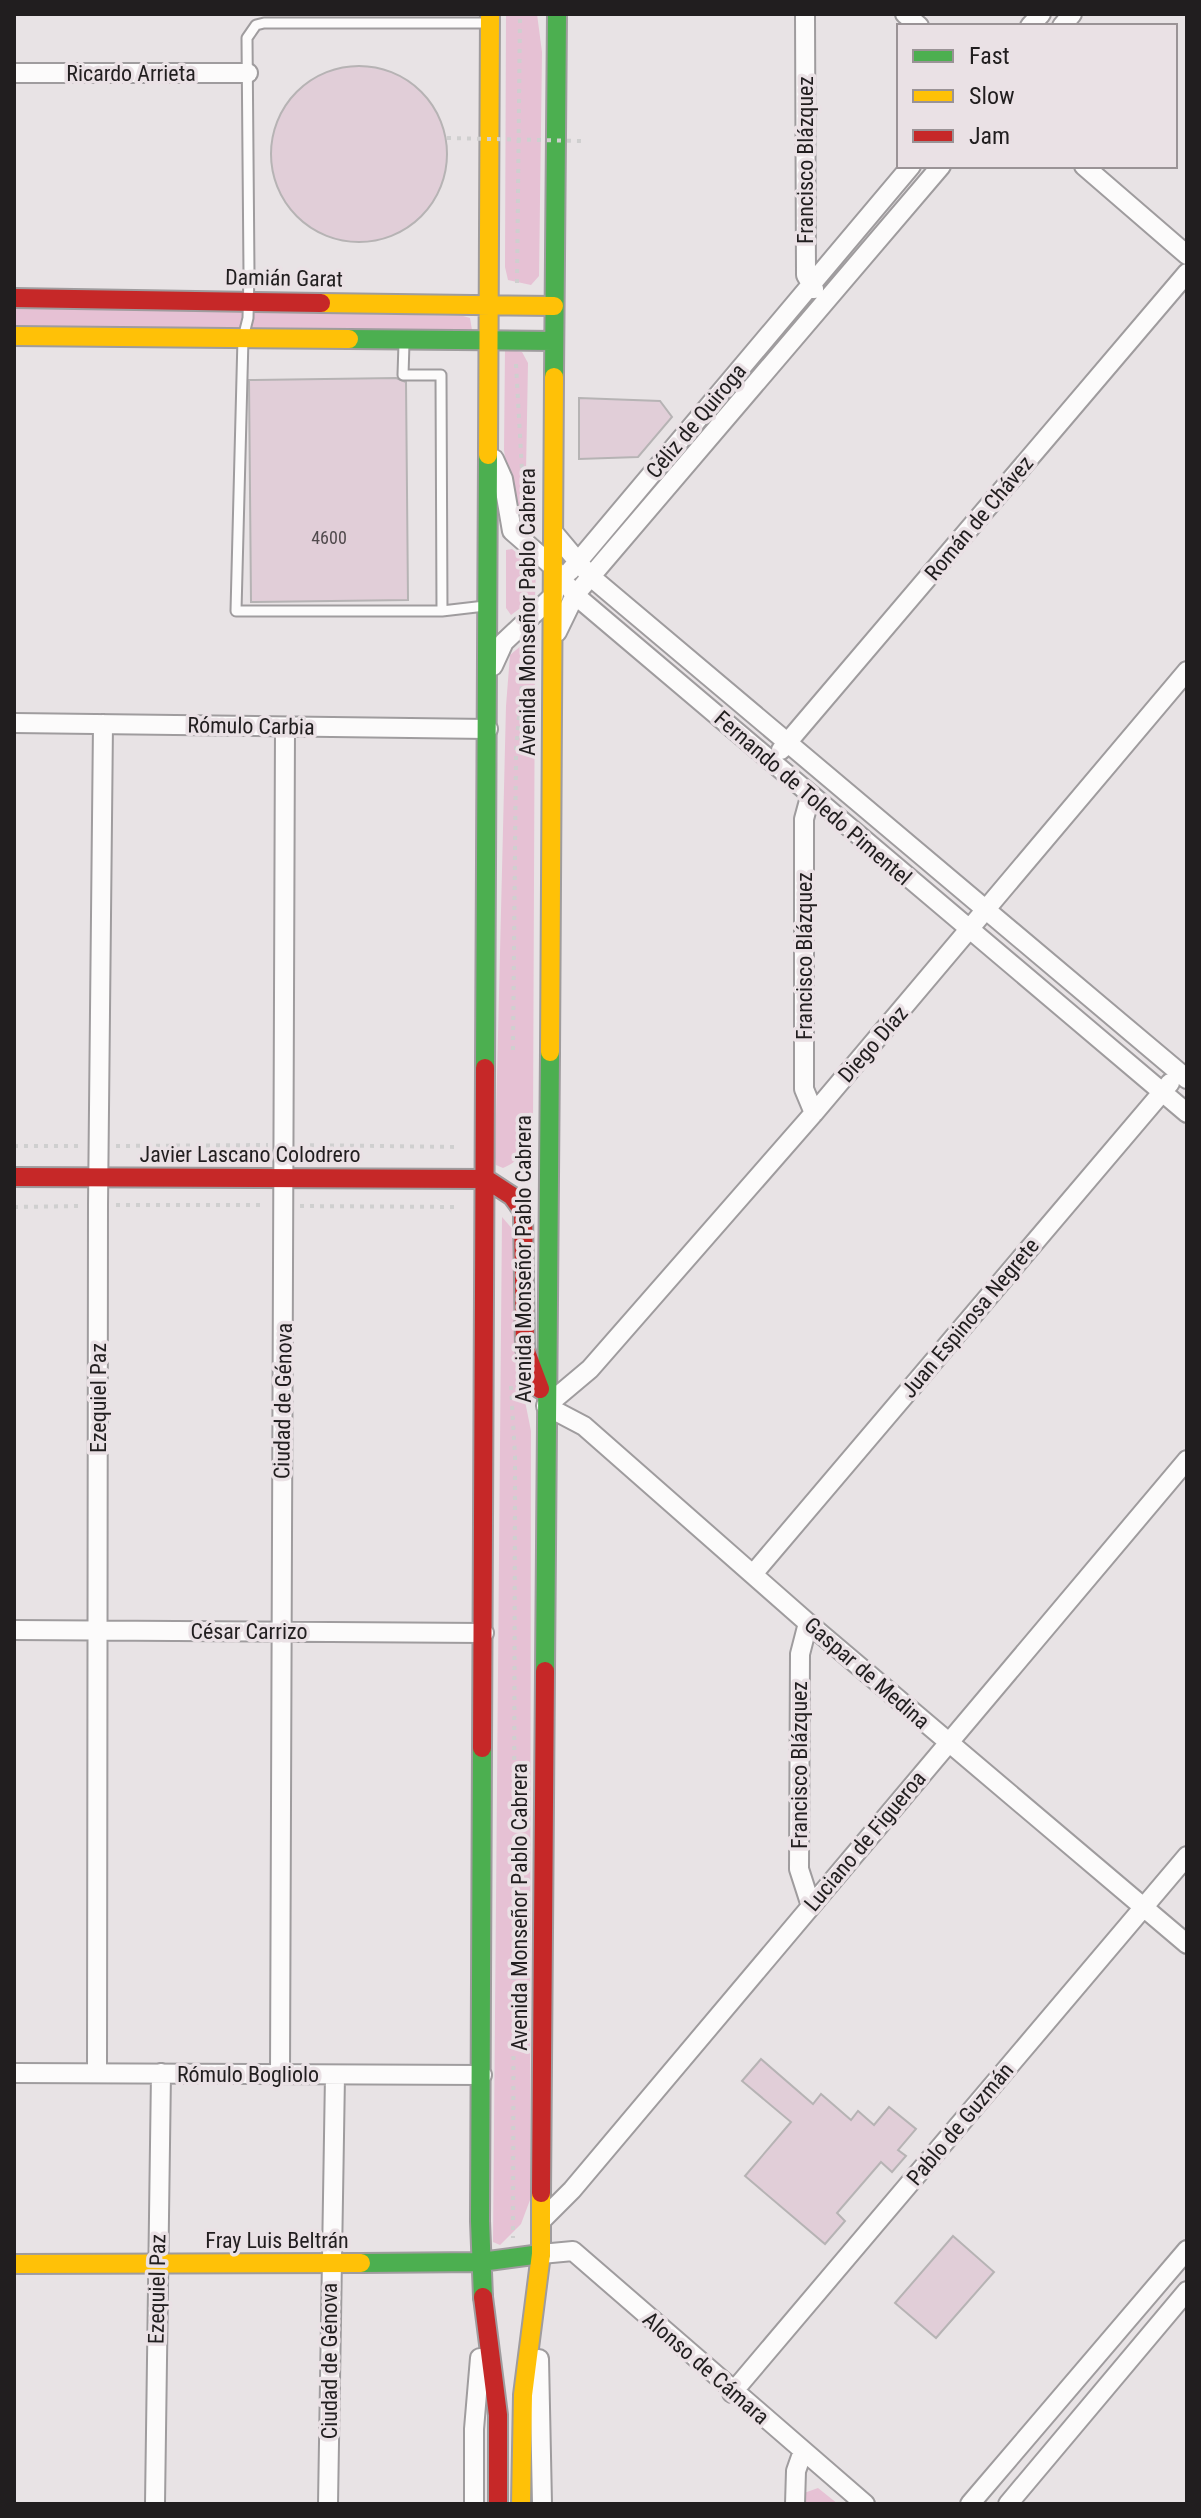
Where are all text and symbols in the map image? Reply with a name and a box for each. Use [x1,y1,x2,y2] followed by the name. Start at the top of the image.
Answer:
[897,24,1177,168] legend
[969,42,1010,70] text: Fast
[66,61,196,86] street label: Ricardo Arrieta
[793,76,818,244] street label: Francisco Blázquez
[969,82,1015,110] text: Slow
[969,122,1010,150] text: Jam
[225,264,343,292] street label: Damián Garat
[641,359,751,483] street label: Céliz de Quiroga
[920,451,1038,585] street label: Román de Chávez
[515,468,540,756] street label: Avenida Monseñor Pablo Cabrera
[311,527,347,548] house number: 4600
[710,706,916,890] street label: Fernando de Toledo Pimentel
[187,712,315,740] street label: Rómulo Carbia
[792,872,817,1040] street label: Francisco Blázquez
[833,1001,913,1087] street label: Diego Díaz
[511,1115,536,1403] street label: Avenida Monseñor Pablo Cabrera
[140,1142,360,1167] street label: Javier Lascano Colodrero
[896,1233,1044,1403] street label: Juan Espinosa Negrete
[269,1323,297,1479] street label: Ciudad de Génova
[86,1343,111,1453] street label: Ezequiel Paz
[800,1612,934,1734] street label: Gaspar de Medina
[190,1619,308,1644] street label: César Carrizo
[787,1681,812,1849] street label: Francisco Blázquez
[507,1763,532,2051] street label: Avenida Monseñor Pablo Cabrera
[799,1766,931,1916] street label: Luciano de Figueroa
[902,2058,1018,2190] street label: Pablo de Guzmán
[177,2062,319,2087] street label: Rómulo Bogliolo
[205,2228,349,2253] street label: Fray Luis Beltrán
[144,2234,170,2344] street label: Ezequiel Paz
[317,2283,342,2439] street label: Ciudad de Génova
[638,2306,774,2430] street label: Alonso de Cámara

